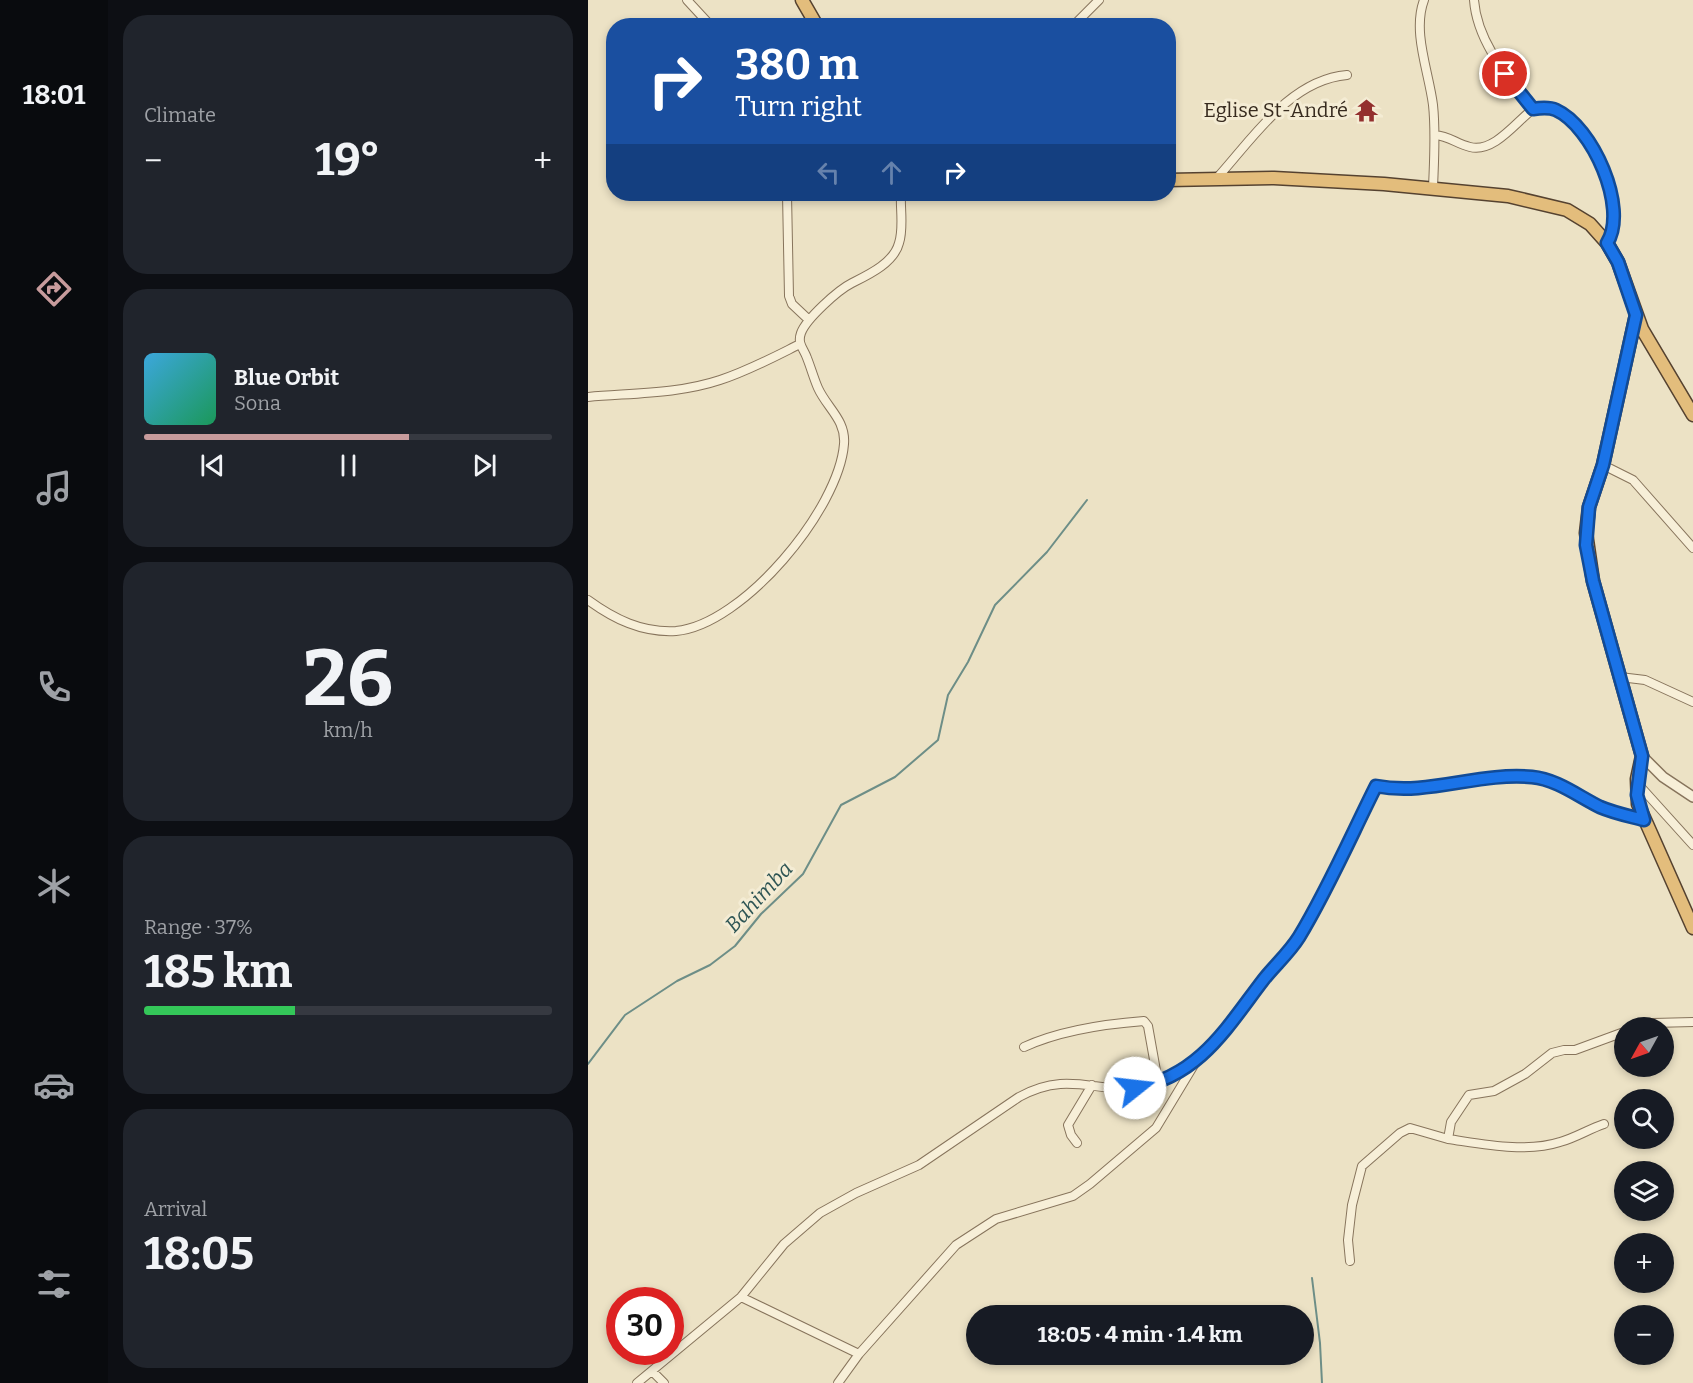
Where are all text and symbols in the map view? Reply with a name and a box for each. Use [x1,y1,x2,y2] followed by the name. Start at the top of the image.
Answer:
[735,40,859,90] text: 380 m
[636,42,714,120] icon: right
[1479,48,1530,99] pin
[1488,57,1521,90] icon: arrive
[23,79,85,111] text: 18:01
[735,91,862,123] text: Turn right
[1353,97,1379,123] temple icon: Eglise St-André
[1204,98,1348,122] place label: Eglise St-André
[144,103,216,127] text: Climate
[315,133,380,187] text: 19°
[144,141,162,181] text: −
[533,141,552,181] text: +
[812,156,845,189] icon: left
[875,156,908,189] icon: ahead
[938,156,971,189] icon: right
[33,268,75,310] icon: directions
[234,364,339,391] text: Blue Orbit
[234,391,281,415] text: Sona
[196,449,229,482] icon: previous
[332,449,365,482] icon: pause
[468,449,501,482] icon: next
[33,467,75,509] icon: music
[303,632,393,726] text: 26
[33,666,75,708] icon: phone
[323,718,373,742] text: km/h
[720,856,798,938] water label: Bahimba
[33,865,75,907] icon: climate
[144,915,253,939] text: Range · 37%
[144,945,292,999] text: 185 km
[1614,1017,1674,1077] north arrow
[1614,1017,1674,1365] map controls
[1103,1056,1167,1120] position arrow
[33,1064,75,1106] icon: car
[1614,1089,1674,1149] button: search
[1614,1161,1674,1221] button: layers
[144,1197,207,1221] text: Arrival
[144,1227,254,1281] text: 18:05
[1614,1233,1674,1293] button: +
[33,1263,75,1305] icon: filters
[606,1287,684,1365] speed limit sign: 30
[1614,1305,1674,1365] button: −
[1038,1321,1242,1348] text: 18:05 · 4 min · 1.4 km

